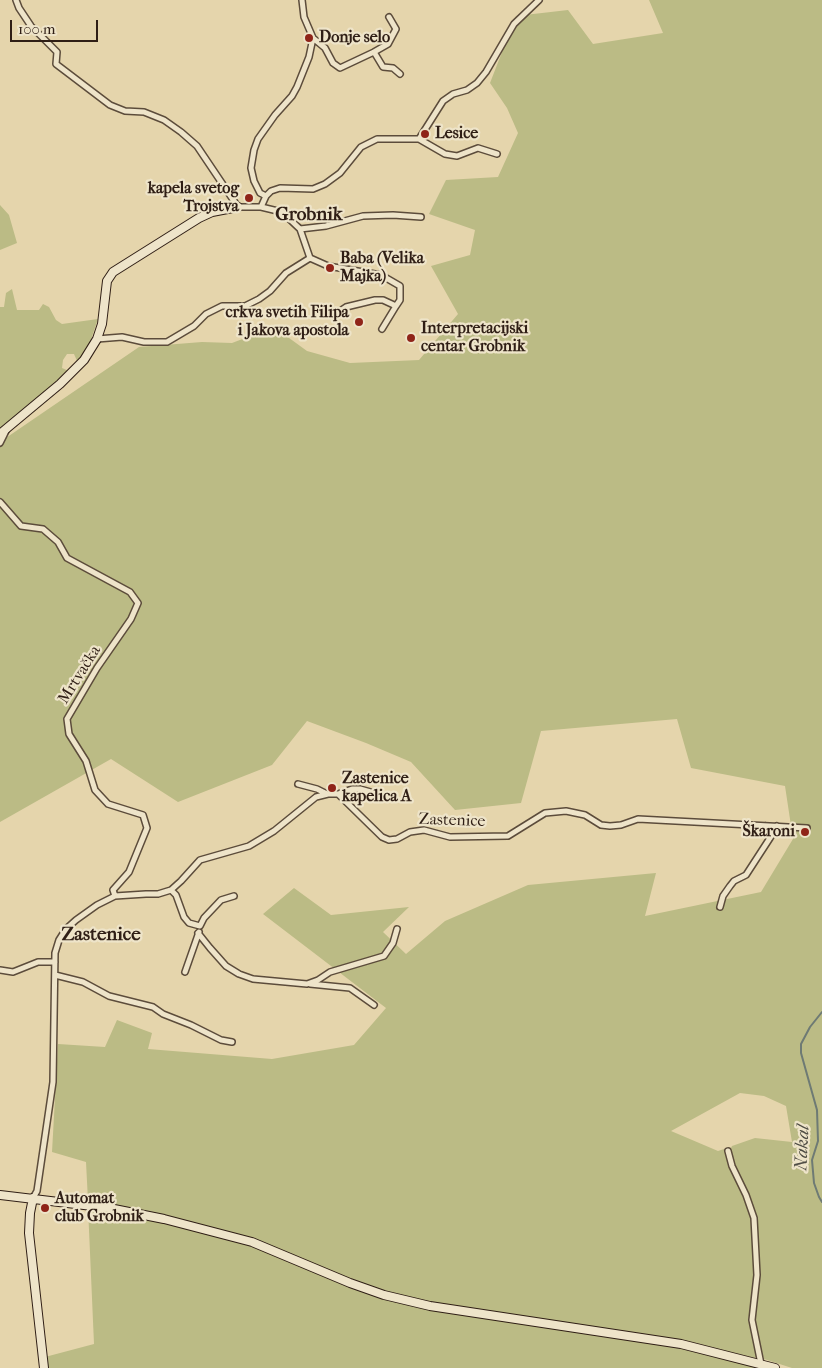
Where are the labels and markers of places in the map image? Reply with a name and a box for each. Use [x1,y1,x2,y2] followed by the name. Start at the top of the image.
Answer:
[319,28,390,48] place label: Donje selo
[303,32,315,44] marker: Donje selo
[435,124,478,144] place label: Lesice
[419,128,431,140] marker: Lesice
[148,179,239,217] place label: kapela svetog Trojstva
[243,192,255,204] marker: kapela svetog Trojstva
[340,249,424,287] place label: Baba (Velika Majka)
[324,262,336,274] marker: Baba (Velika Majka)
[225,303,349,341] place label: crkva svetih Filipa i Jakova apostola
[353,316,365,328] marker: crkva svetih Filipa i Jakova apostola
[421,319,528,357] place label: Interpretacijski centar Grobnik
[405,332,417,344] marker: Interpretacijski centar Grobnik
[342,769,411,807] place label: Zastenice kapelica A
[326,782,338,794] marker: Zastenice kapelica A
[742,822,795,842] place label: Škaroni
[799,826,811,838] marker: Škaroni
[55,1189,144,1227] place label: Automat club Grobnik
[39,1202,51,1214] marker: Automat club Grobnik

